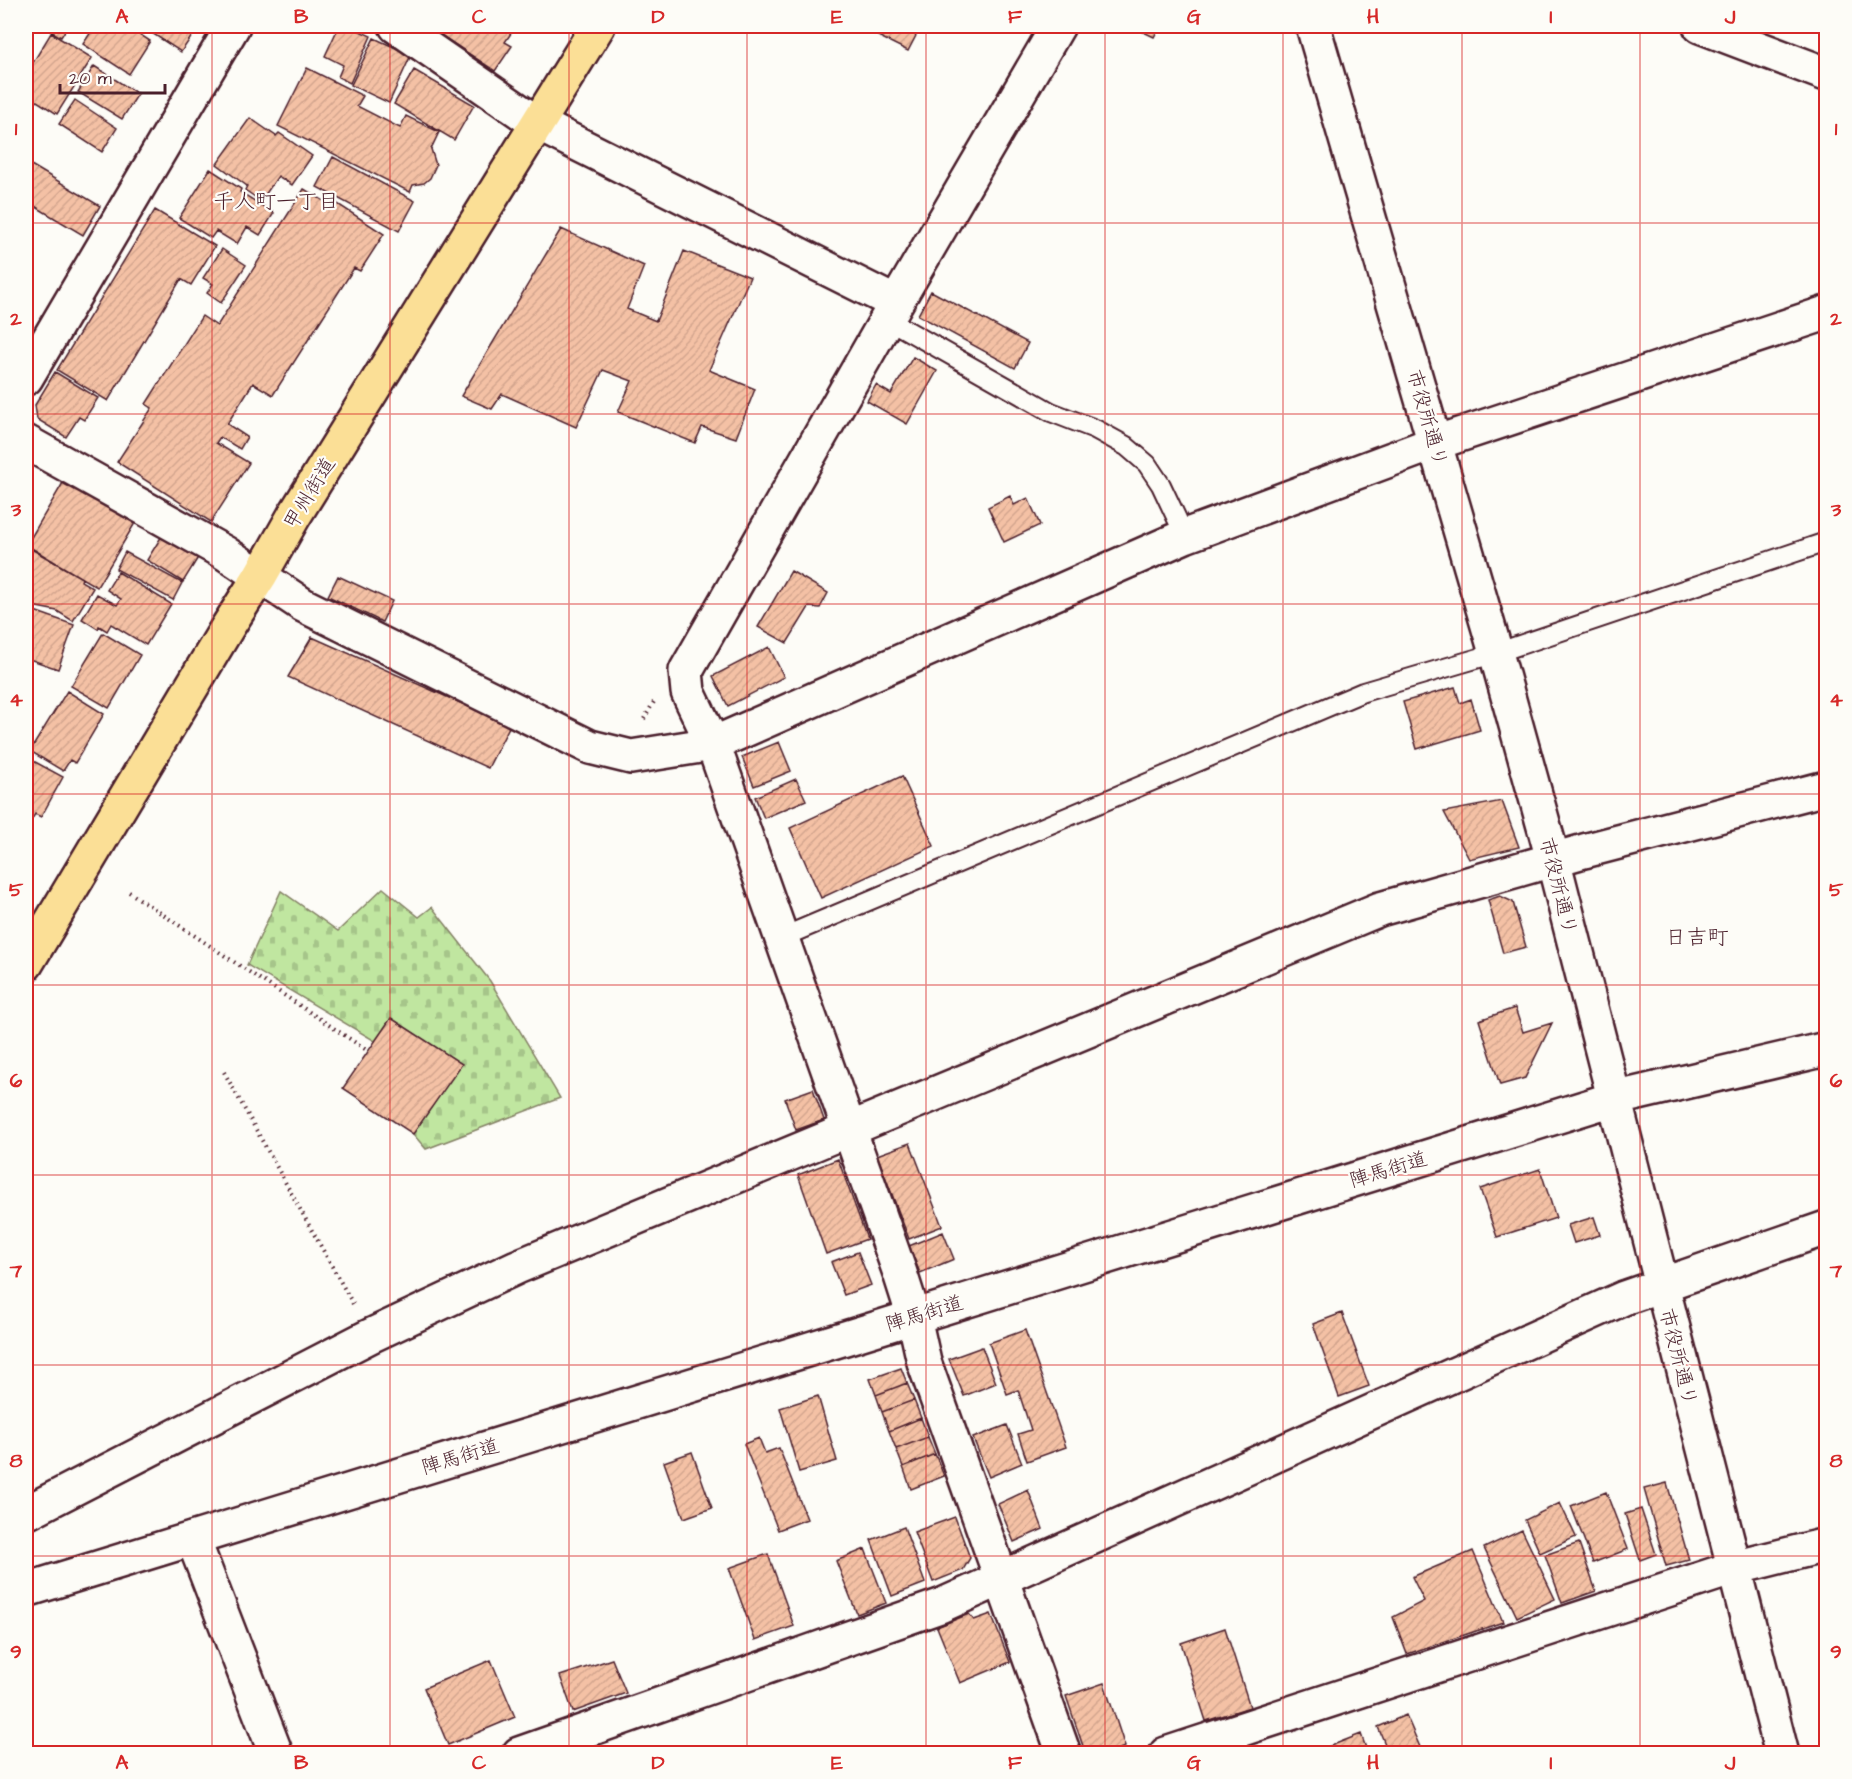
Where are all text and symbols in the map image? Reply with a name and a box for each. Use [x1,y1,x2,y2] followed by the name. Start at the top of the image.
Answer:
[116,3,129,31] text: A
[294,3,309,31] text: B
[472,3,487,31] text: C
[652,3,665,31] text: D
[831,3,843,31] text: E
[1008,3,1023,31] text: F
[1187,3,1201,31] text: G
[1367,3,1379,31] text: H
[1549,3,1553,31] text: I
[1724,3,1736,31] text: J
[60,57,165,95] scale bar
[69,66,112,91] text: 20 m
[15,115,18,143] text: 1
[1835,115,1838,143] text: 1
[213,187,339,216] district label: 千人町一丁目
[9,305,22,333] text: 2
[1829,305,1842,333] text: 2
[1400,366,1454,470] street label: 市役所通り
[277,452,342,535] street label: 甲州街道
[10,496,22,524] text: 3
[1830,496,1842,524] text: 3
[9,686,23,714] text: 4
[1829,686,1843,714] text: 4
[1532,834,1584,938] street label: 市役所通り
[9,876,24,904] text: 5
[1829,876,1844,904] text: 5
[1666,923,1729,952] district label: 日吉町
[10,1067,23,1095] text: 6
[1830,1067,1843,1095] text: 6
[1346,1145,1431,1195] street label: 陣馬街道
[9,1257,23,1285] text: 7
[1829,1257,1843,1285] text: 7
[882,1289,967,1339] street label: 陣馬街道
[1652,1305,1704,1409] street label: 市役所通り
[418,1432,503,1482] street label: 陣馬街道
[10,1447,23,1475] text: 8
[1830,1447,1843,1475] text: 8
[10,1638,22,1666] text: 9
[1830,1638,1842,1666] text: 9
[116,1749,129,1777] text: A
[294,1749,309,1777] text: B
[472,1749,487,1777] text: C
[652,1749,665,1777] text: D
[831,1749,843,1777] text: E
[1008,1749,1023,1777] text: F
[1187,1749,1201,1777] text: G
[1367,1749,1379,1777] text: H
[1549,1749,1553,1777] text: I
[1724,1749,1736,1777] text: J

